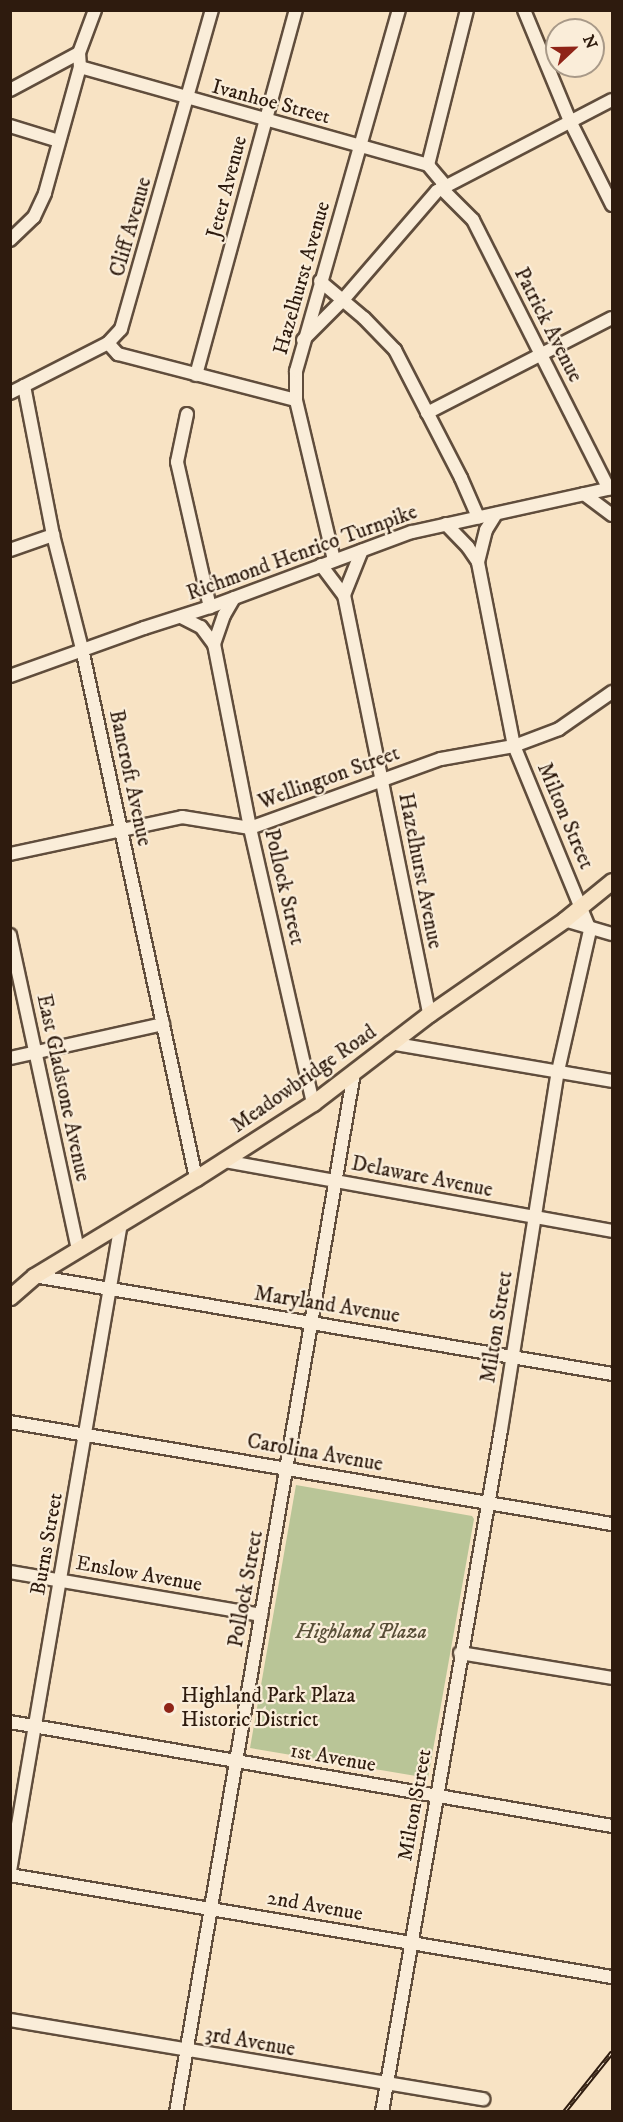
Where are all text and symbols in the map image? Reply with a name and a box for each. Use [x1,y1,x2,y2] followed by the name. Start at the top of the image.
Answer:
[545,18,605,78] north arrow
[578,32,602,52] text: N
[209,74,333,130] street label: Ivanhoe Street
[201,133,253,241] street label: Jeter Avenue
[105,174,157,280] street label: Cliff Avenue
[268,198,336,358] street label: Hazelhurst Avenue
[508,263,588,387] street label: Patrick Avenue
[183,500,421,606] street label: Richmond Henrico Turnpike
[103,708,157,848] street label: Bancroft Avenue
[255,741,403,815] street label: Wellington Street
[531,759,599,873] street label: Milton Street
[393,791,447,951] street label: Hazelhurst Avenue
[258,827,310,947] street label: Pollock Street
[31,992,95,1184] street label: East Gladstone Avenue
[227,1020,381,1138] street label: Meadowbridge Road
[349,1151,495,1203] street label: Delaware Avenue
[476,1269,518,1385] street label: Milton Street
[252,1281,402,1329] street label: Maryland Avenue
[245,1429,385,1477] street label: Carolina Avenue
[26,1491,68,1597] street label: Burns Street
[223,1529,269,1649] street label: Pollock Street
[74,1551,204,1597] street label: Enslow Avenue
[295,1619,427,1645] park label: Highland Plaza
[181,1683,355,1733] place label: Highland Park Plaza Historic District
[162,1701,176,1715] marker: Highland Park Plaza Historic District
[288,1738,378,1778] street label: 1st Avenue
[393,1747,437,1863] street label: Milton Street
[265,1885,365,1927] street label: 2nd Avenue
[203,2022,297,2062] street label: 3rd Avenue

